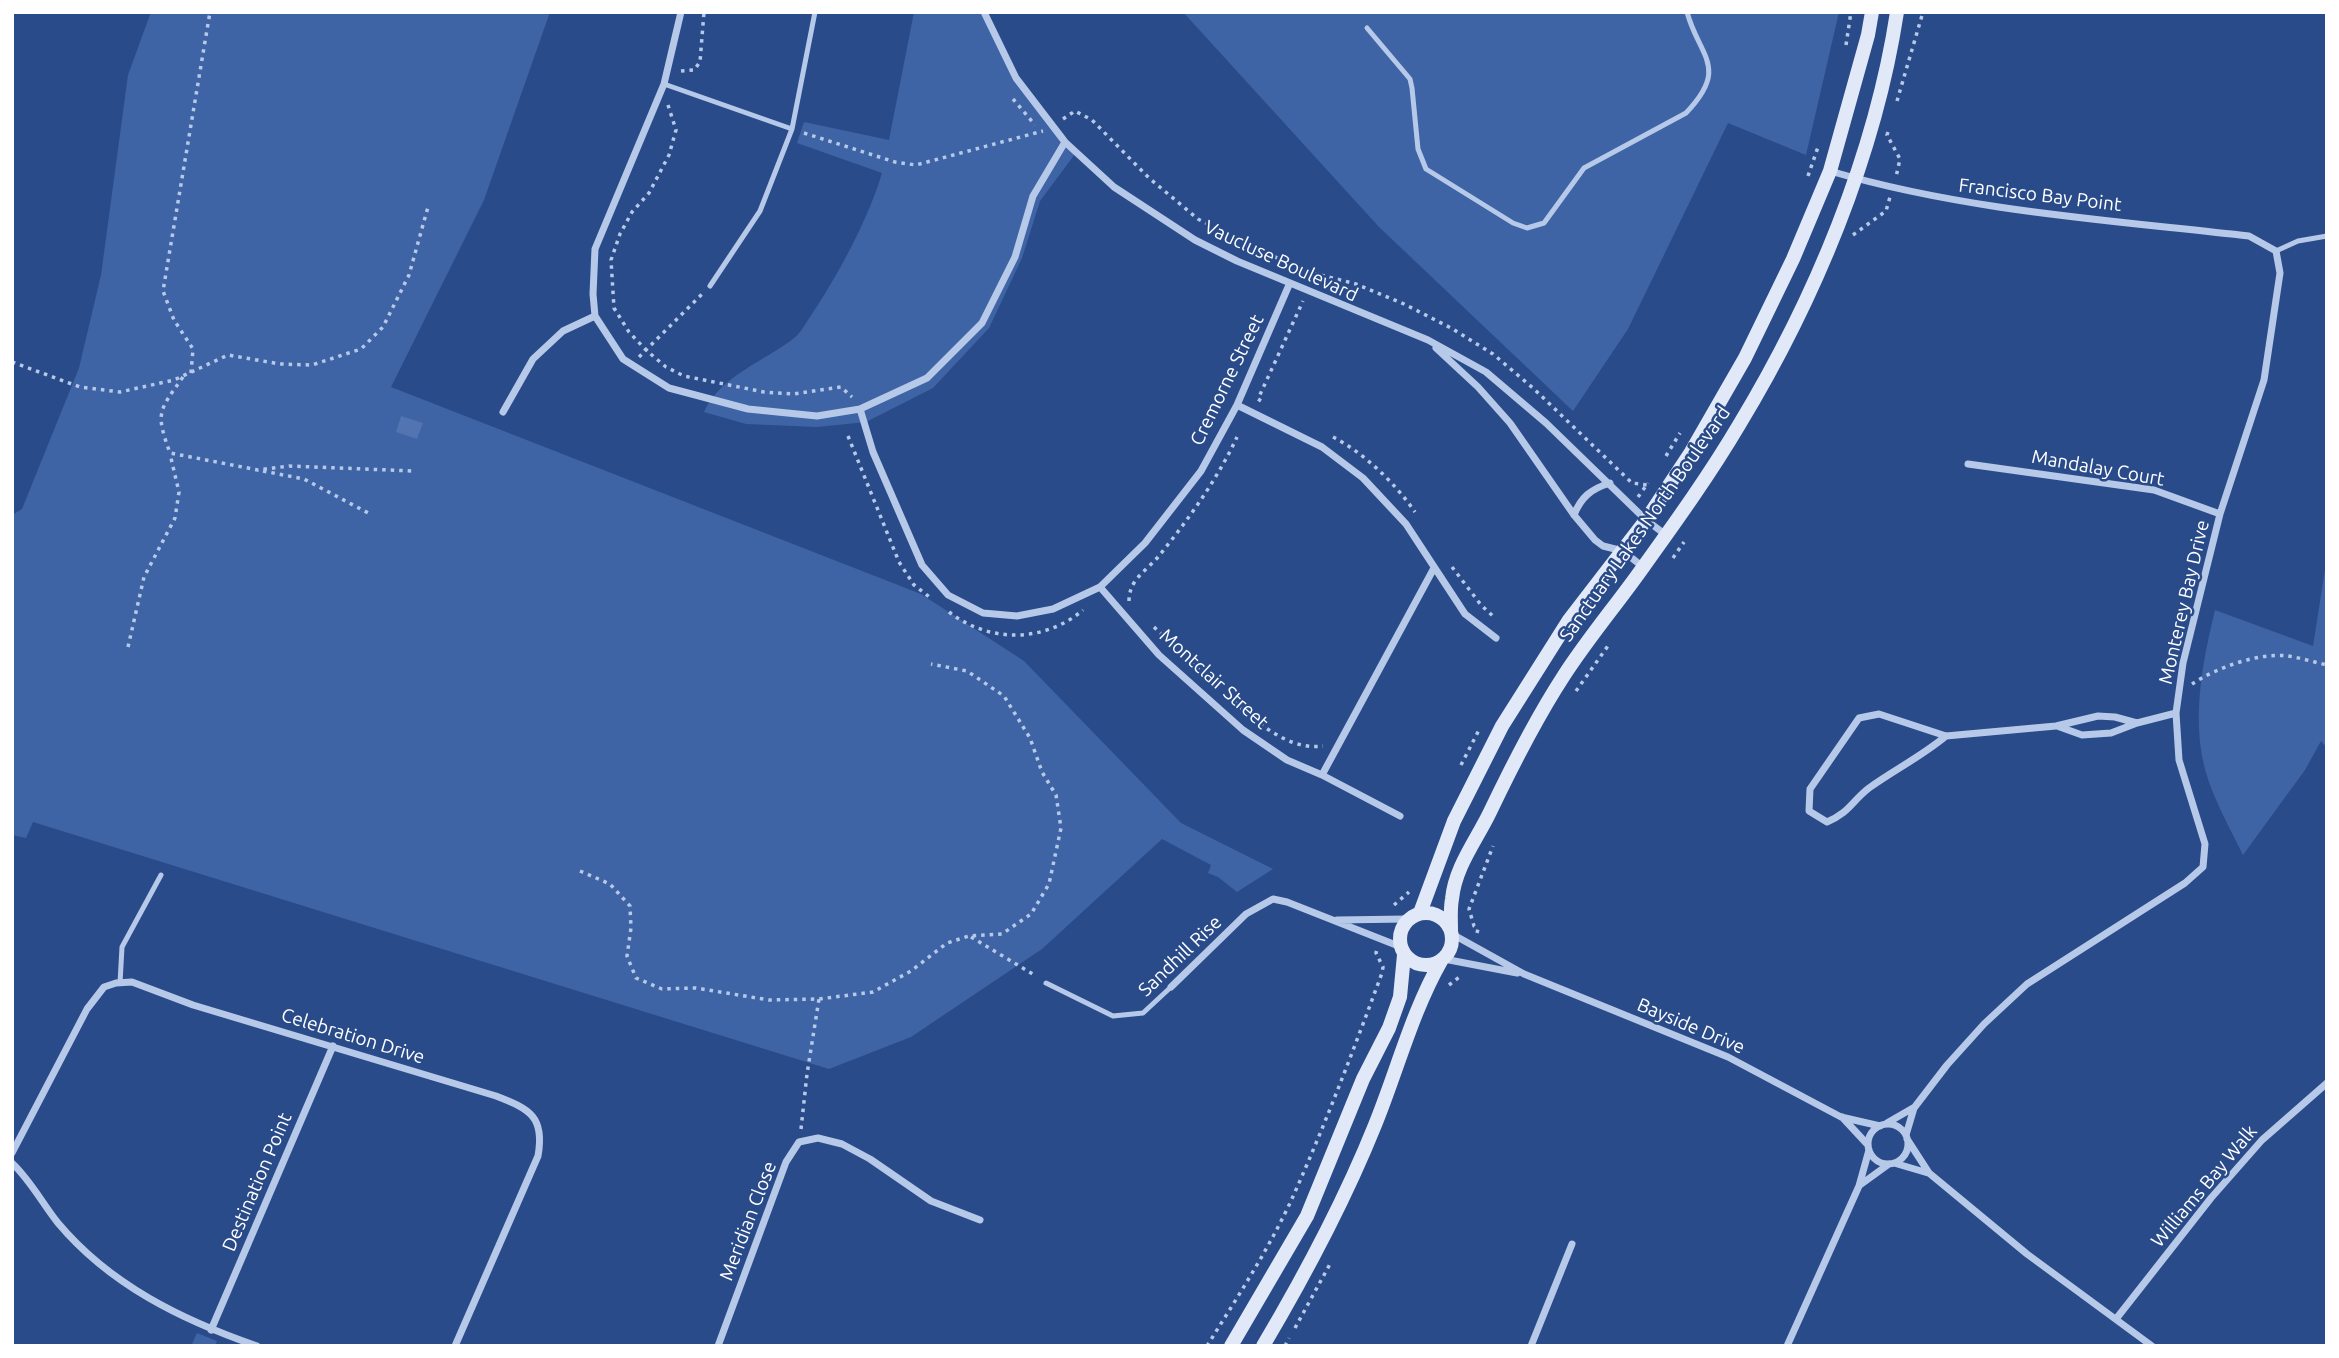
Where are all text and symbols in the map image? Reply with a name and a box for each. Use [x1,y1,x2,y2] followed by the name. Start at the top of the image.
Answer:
[1957,174,2123,216] street label: Francisco Bay Point
[1201,215,1361,307] street label: Vaucluse Boulevard
[1185,311,1269,449] street label: Cremorne Street
[1555,402,1735,646] street label: Sanctuary Lakes North Boulevard
[2030,445,2166,491] street label: Mandalay Court
[2154,518,2214,686] street label: Monterey Bay Drive
[1155,624,1273,734] street label: Montclair Street
[1134,911,1226,1001] street label: Sandhill Rise
[1634,993,1748,1059] street label: Bayside Drive
[278,1003,428,1069] street label: Celebration Drive
[218,1109,296,1255] street label: Destination Point
[2146,1120,2262,1252] street label: Williams Bay Walk
[715,1158,781,1284] street label: Meridian Close

